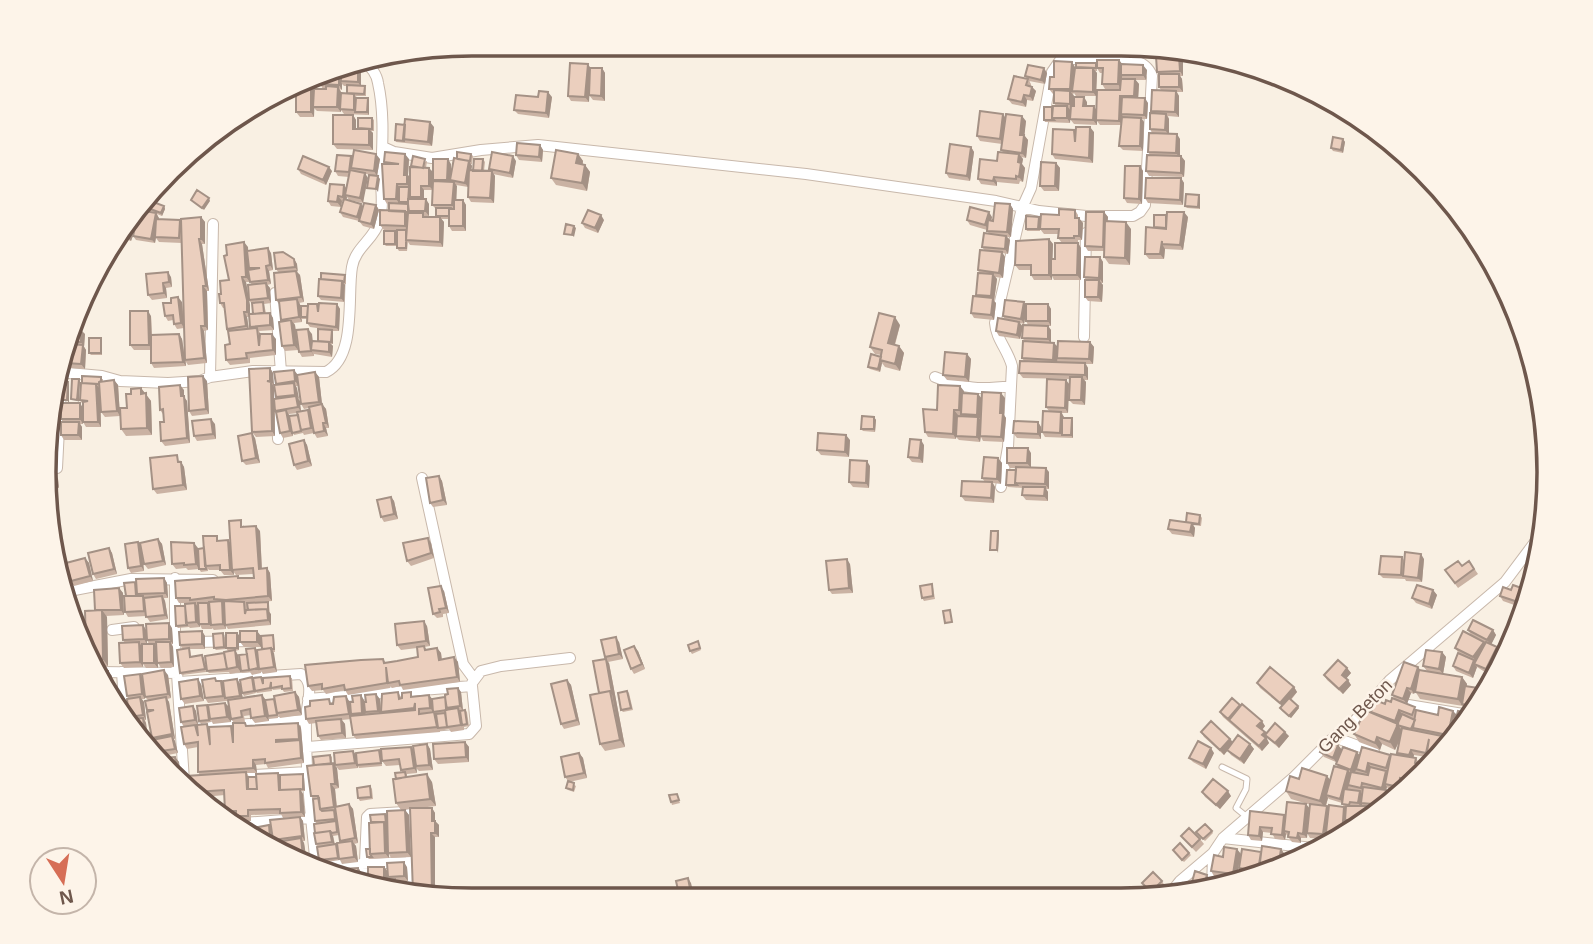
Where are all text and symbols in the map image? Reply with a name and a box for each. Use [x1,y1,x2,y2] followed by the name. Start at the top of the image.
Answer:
[1314,675,1396,757] street label: Gang Beton
[28,846,98,916] north arrow
[58,885,75,909] text: N

